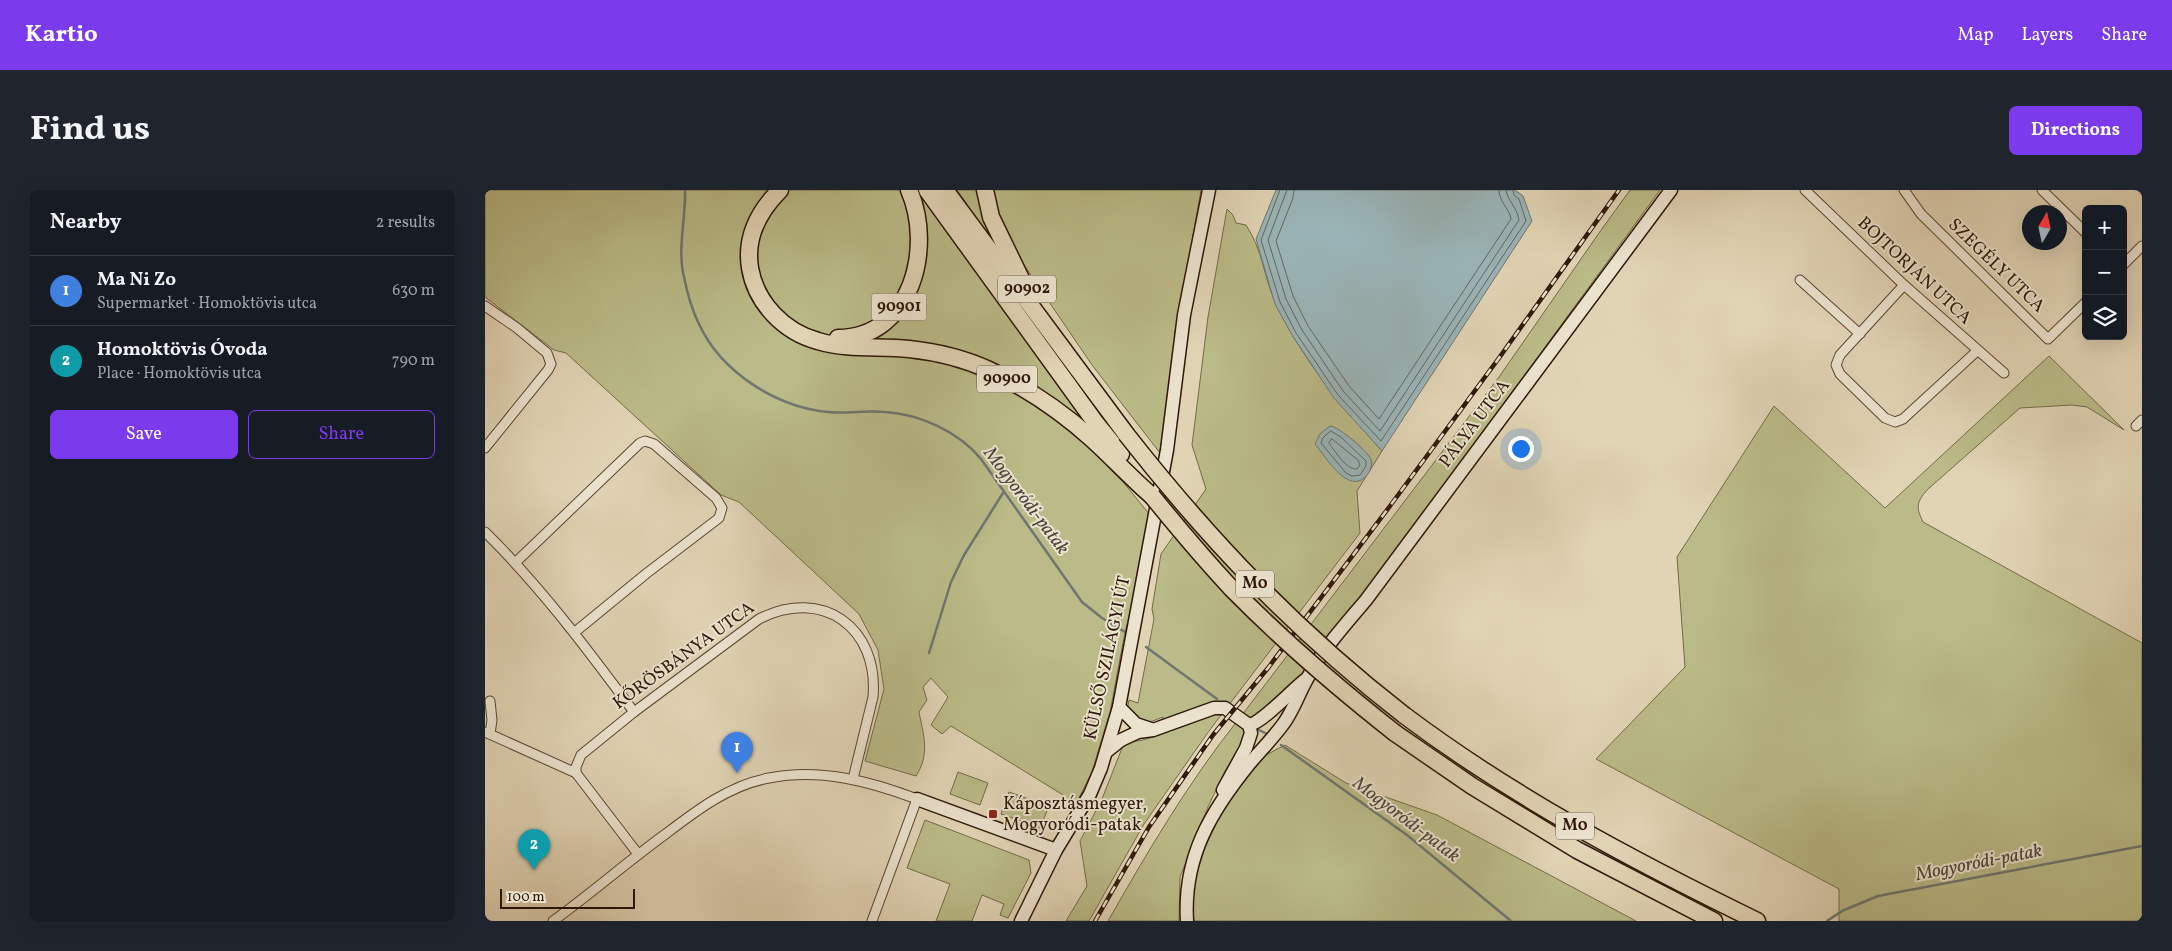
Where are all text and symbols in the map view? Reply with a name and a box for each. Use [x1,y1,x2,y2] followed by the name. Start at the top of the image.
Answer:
[25,18,98,52] text: Kartio
[1957,23,1993,48] text: Map
[2021,23,2073,48] text: Layers
[2101,23,2147,48] text: Share
[30,106,150,154] text: Find us
[2009,106,2142,155] button: Directions
[2022,205,2067,250] north arrow
[2082,205,2127,340] map controls
[2082,205,2127,250] button: +
[50,208,121,237] text: Nearby
[1851,211,1977,331] street label: BOJTORJÁN UTCA
[376,212,435,234] text: 2 results
[1942,213,2050,319] street label: SZEGÉLY UTCA
[2082,250,2127,295] button: −
[97,267,176,293] text: Ma Ni Zo
[998,276,1056,302] road number: 90902
[63,280,69,302] text: 1
[392,280,435,302] text: 630 m
[97,293,317,315] text: Supermarket · Homoktövis utca
[871,294,927,320] road number: 90901
[2082,295,2127,340] button: layers
[97,337,268,363] text: Homoktövis Óvoda
[62,350,70,372] text: 2
[392,350,435,372] text: 790 m
[97,363,262,385] text: Place · Homoktövis utca
[977,365,1037,392] road number: 90900
[1434,374,1517,473] street label: PÁLYA UTCA
[50,410,238,459] button: Save
[248,410,435,459] button: Share
[1508,436,1534,462] your location
[976,441,1075,560] water label: Mogyoródi-patak
[1236,570,1274,598] road number: M0
[1078,573,1138,742] street label: KÜLSŐ SZILÁGYI ÚT
[608,596,760,716] street label: KŐRÖSBÁNYA UTCA
[721,732,753,773] pin: 1
[1346,770,1465,869] water label: Mogyoródi-patak
[1003,792,1147,838] place label: Káposztásmegyer, Mogyoródi-patak
[987,808,999,820] marker: Káposztásmegyer, Mogyoródi-patak
[1556,812,1594,840] road number: M0
[518,829,550,870] pin: 2
[1913,838,2045,888] water label: Mogyoródi-patak
[500,886,635,909] scale bar
[507,888,545,907] text: 100 m

